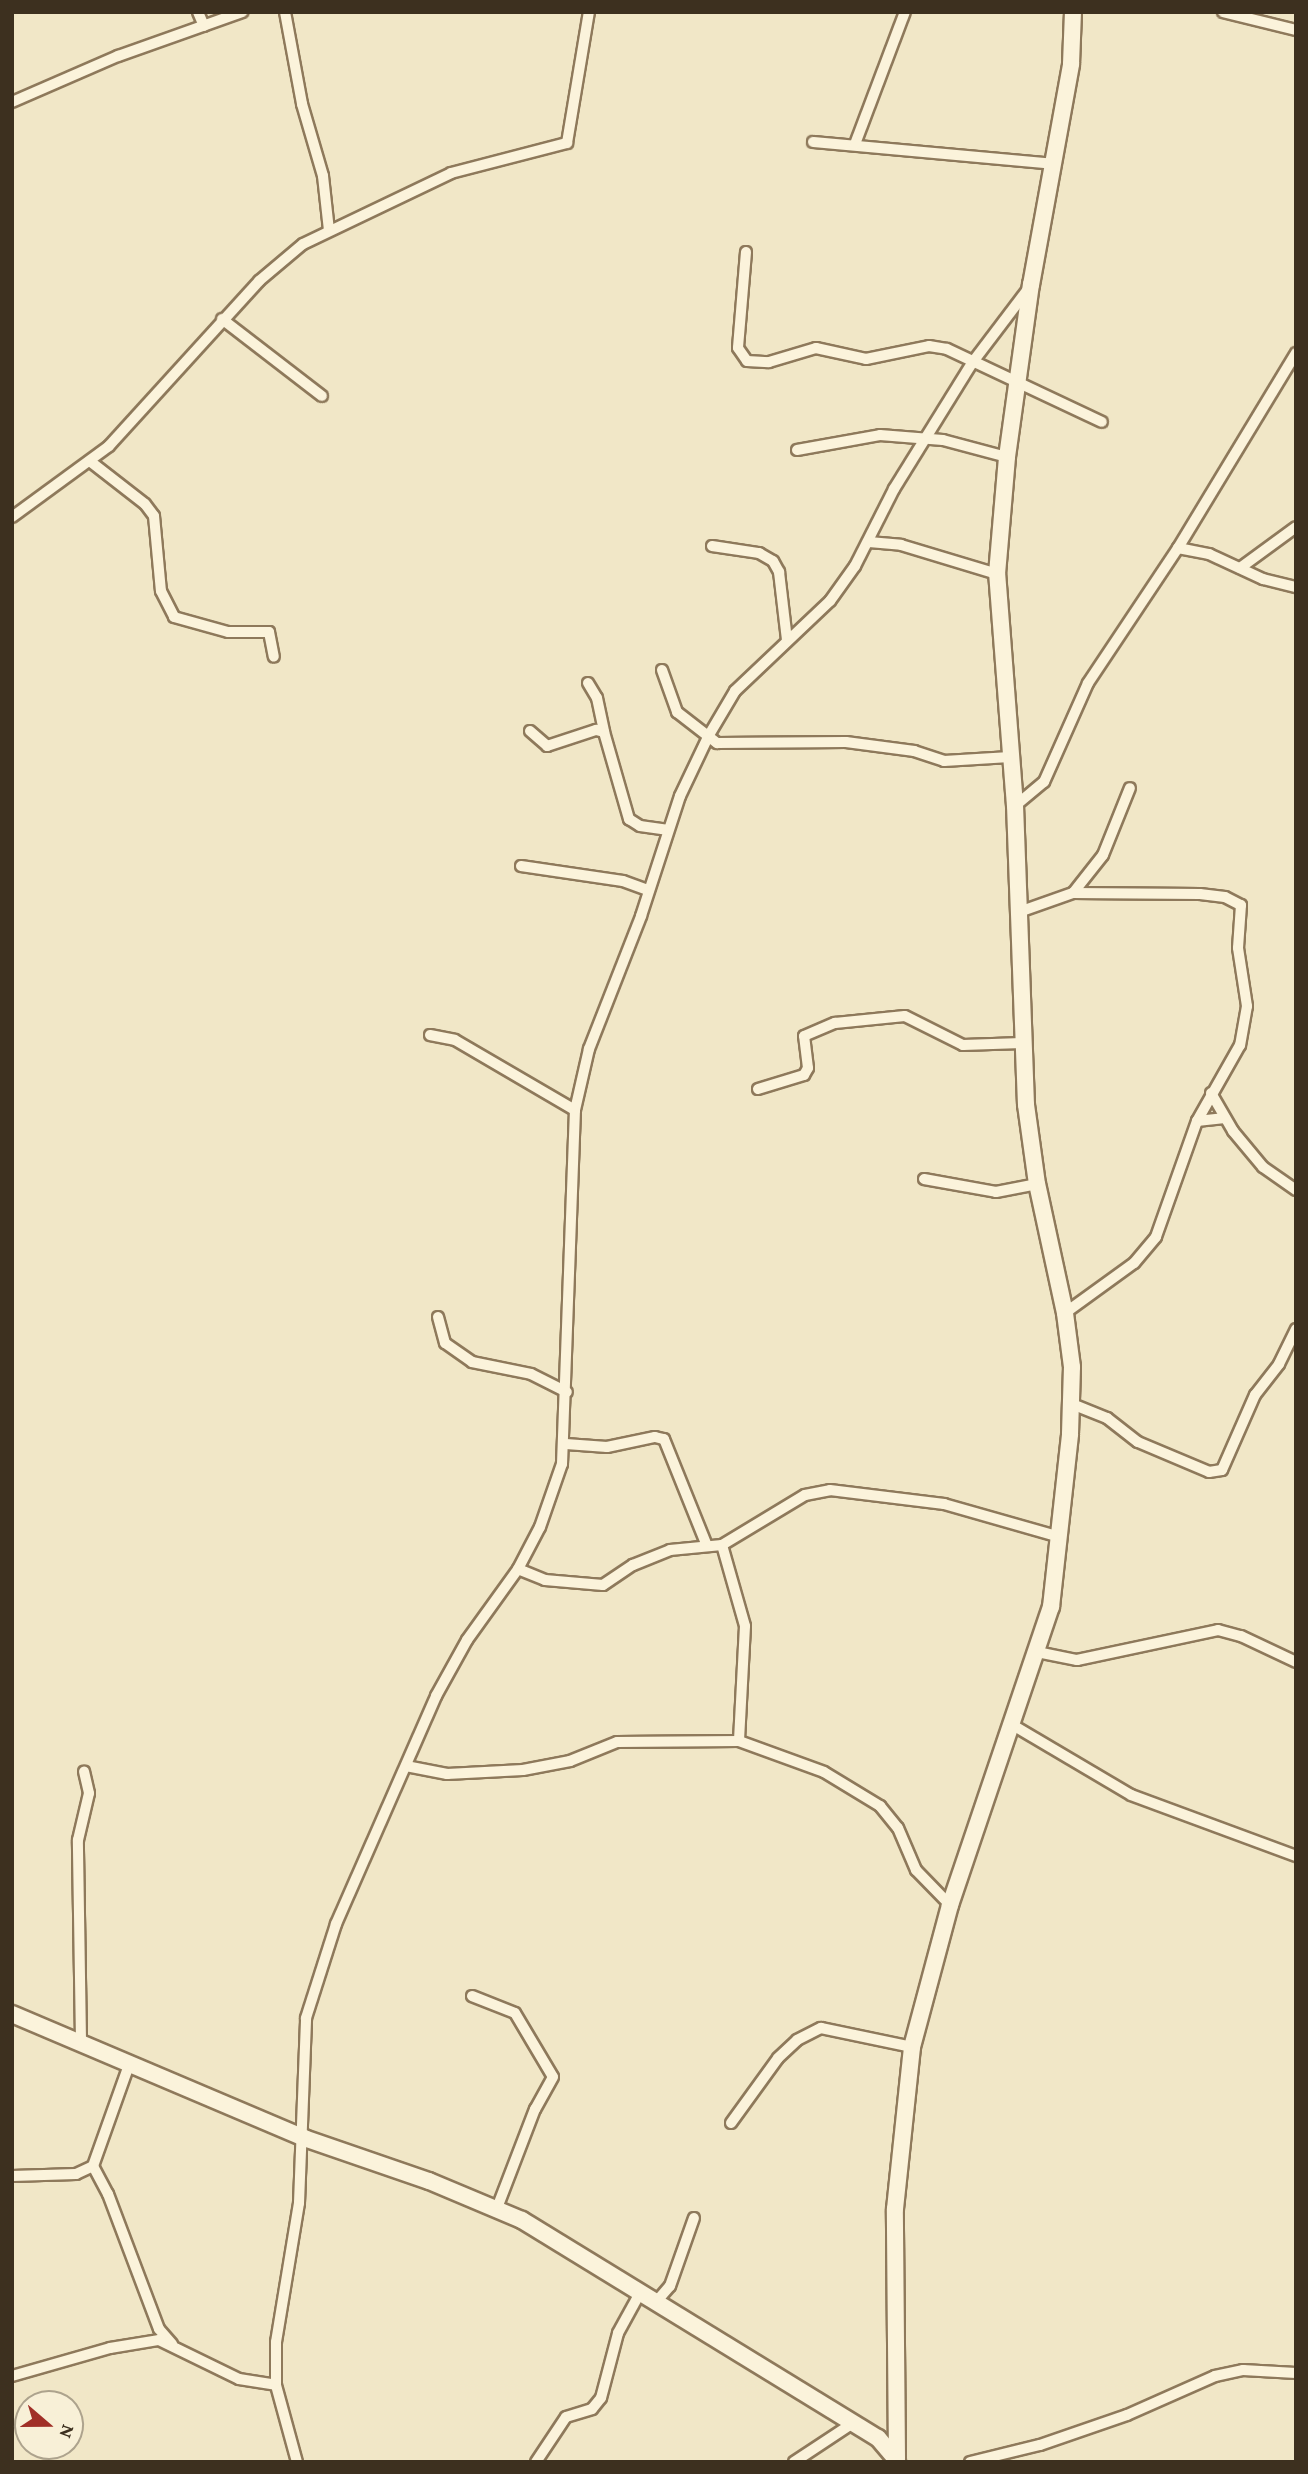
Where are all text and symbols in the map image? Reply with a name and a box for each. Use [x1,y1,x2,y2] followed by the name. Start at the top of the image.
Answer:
[14,2390,84,2460] north arrow
[55,2422,79,2441] text: N

